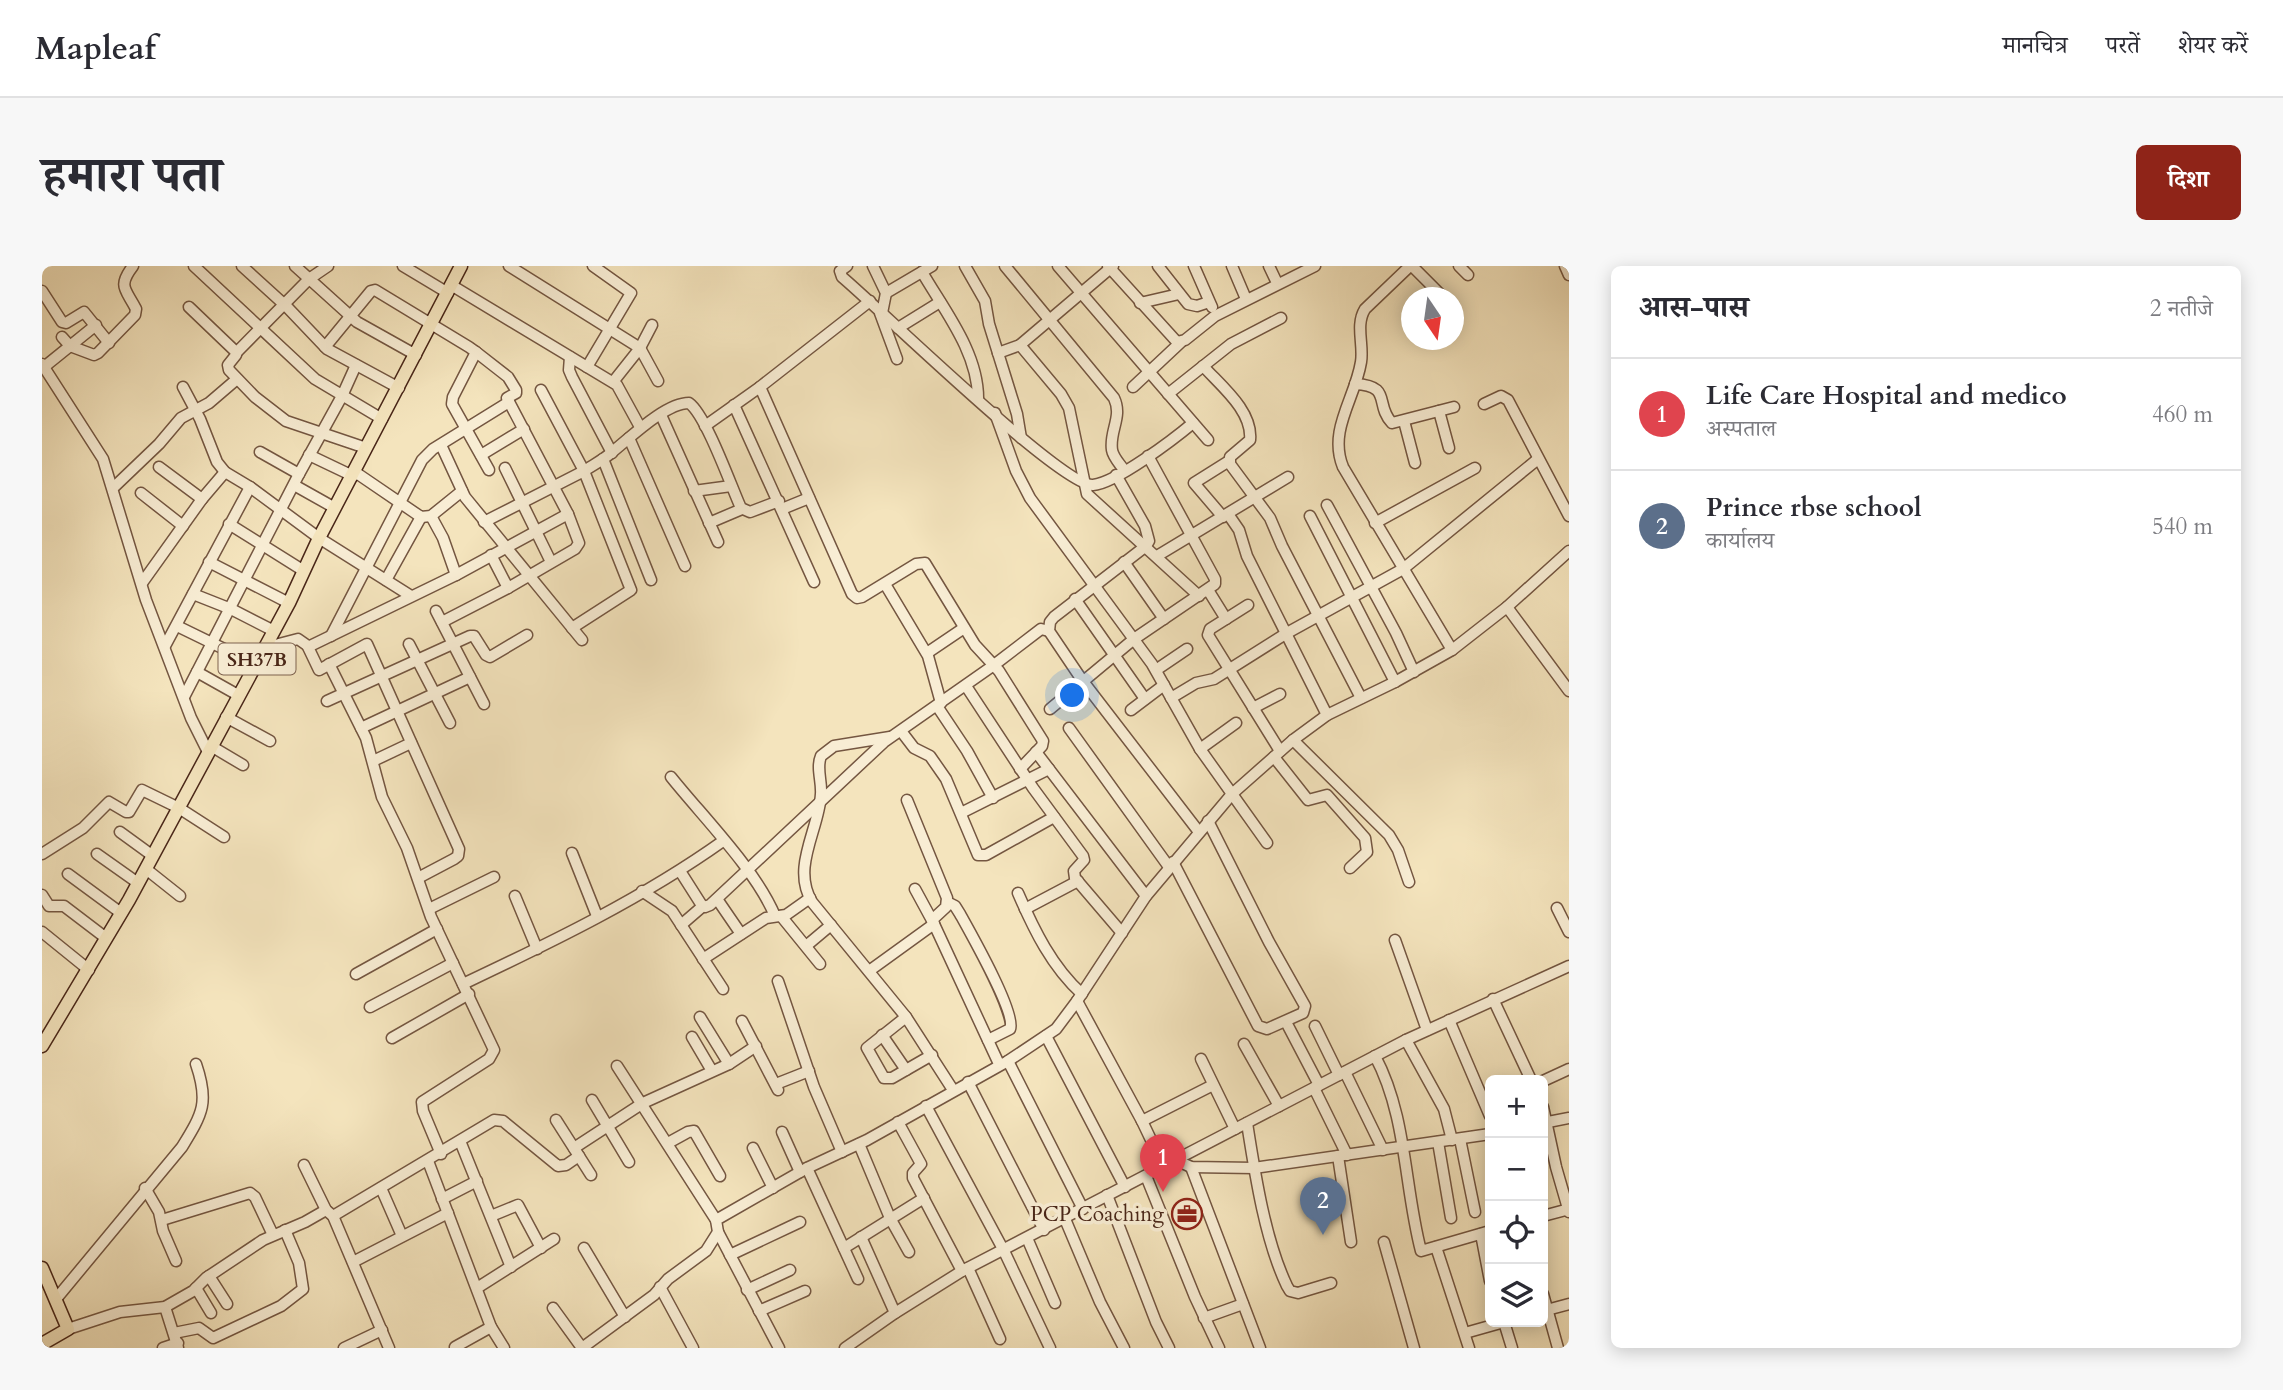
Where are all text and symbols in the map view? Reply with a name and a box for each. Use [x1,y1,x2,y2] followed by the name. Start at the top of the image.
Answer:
[35,26,156,71] text: Mapleaf
[2003,29,2068,62] text: मानचित्र
[2106,29,2140,62] text: परतें
[2178,29,2248,62] text: शेयर करें
[42,142,222,209] text: हमारा पता
[2136,145,2241,220] button: दिशा
[1401,287,1464,350] north arrow
[1639,287,1749,328] text: आस-पास
[2150,293,2213,324] text: 2 नतीजे
[1706,378,2067,413] text: Life Care Hospital and medico
[1656,399,1668,430] text: 1
[2152,399,2213,430] text: 460 m
[1706,413,1776,444] text: अस्पताल
[1706,490,1922,525] text: Prince rbse school
[1656,511,1668,542] text: 2
[2152,511,2213,542] text: 540 m
[1706,525,1774,556] text: कार्यालय
[218,644,296,674] road number: SH37B
[1055,678,1089,712] your location
[1485,1075,1548,1327] map controls
[1485,1075,1548,1138] button: +
[1140,1134,1186,1192] pin: 1
[1485,1138,1548,1201] button: −
[1300,1177,1346,1235] pin: 2
[1170,1197,1204,1231] office icon: PCP Coaching
[1030,1200,1164,1229] place label: PCP Coaching
[1485,1201,1548,1264] button: locate
[1485,1264,1548,1327] button: layers

